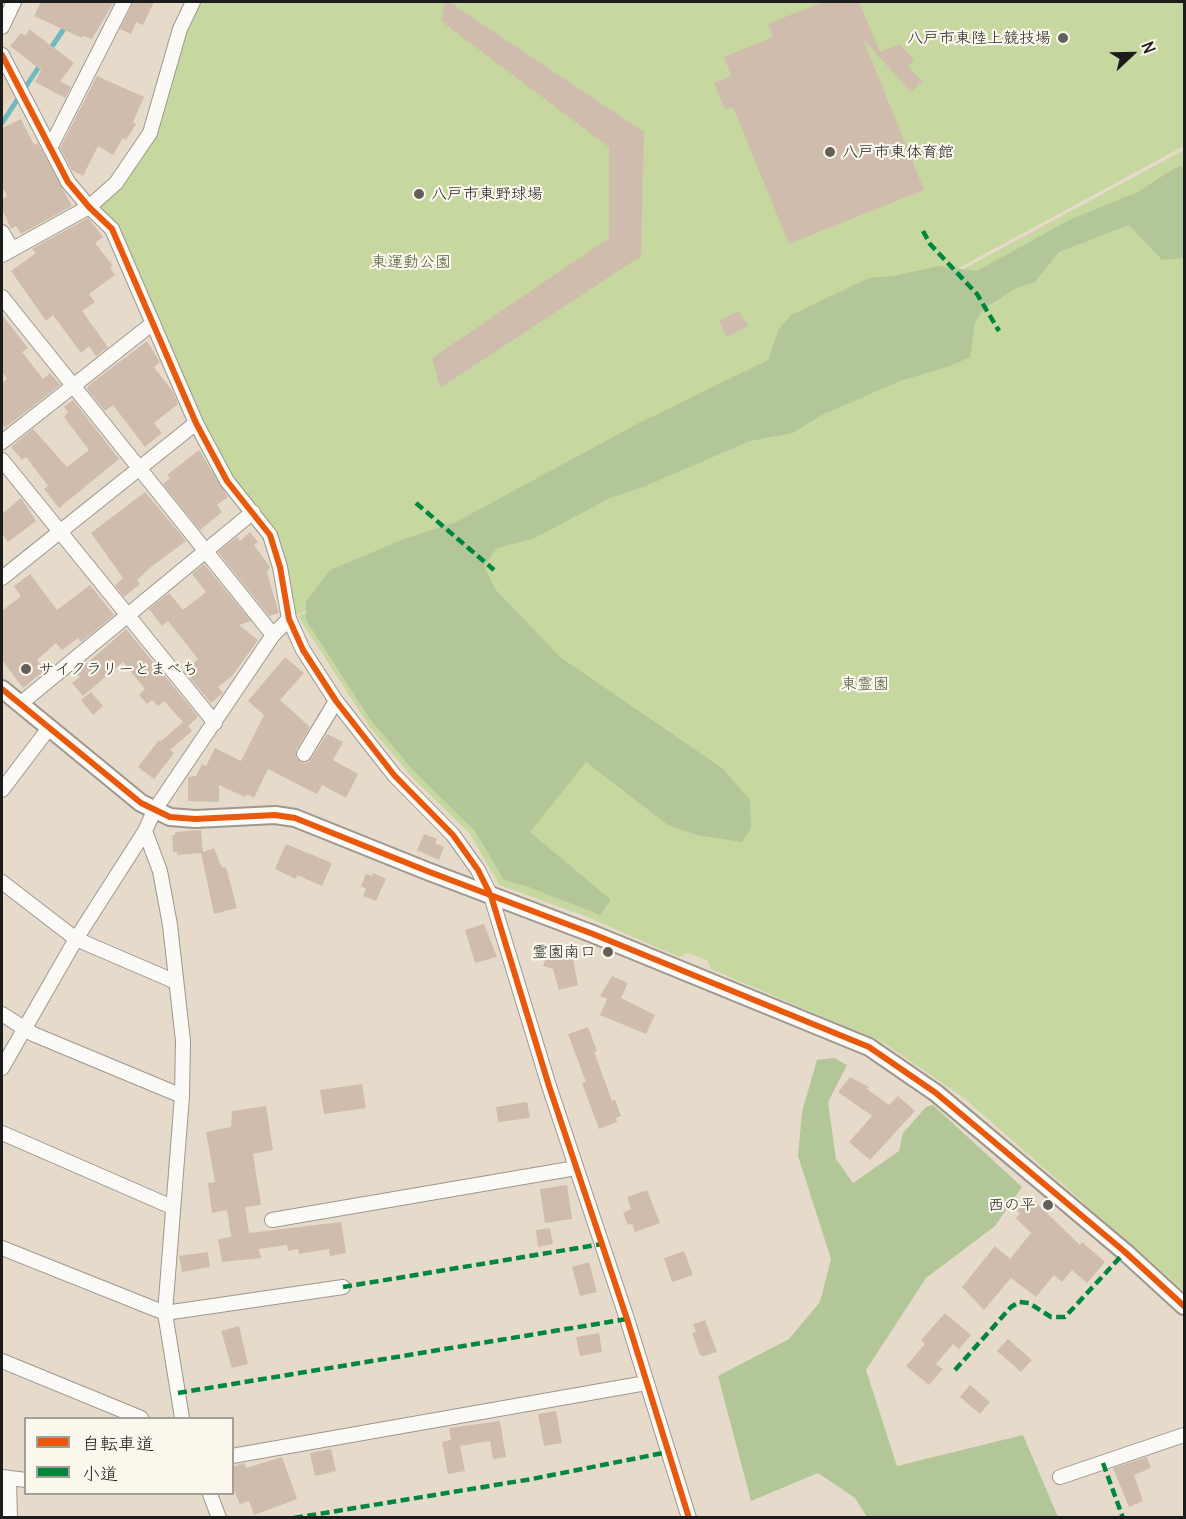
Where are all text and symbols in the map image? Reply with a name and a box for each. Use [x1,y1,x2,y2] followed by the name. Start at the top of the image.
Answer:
[1102,24,1162,84] north arrow
[907,28,1051,48] place label: 八戸市東陸上競技場
[1056,31,1070,45] marker: 八戸市東陸上競技場
[1137,38,1160,56] text: N
[842,142,954,162] place label: 八戸市東体育館
[823,145,837,159] marker: 八戸市東体育館
[431,184,543,204] place label: 八戸市東野球場
[412,187,426,201] marker: 八戸市東野球場
[371,252,451,272] park label: 東運動公園
[38,659,198,679] place label: サイクラリーとまべち
[19,662,33,676] marker: サイクラリーとまべち
[841,674,889,694] park label: 東霊園
[532,942,596,962] place label: 霊園南口
[601,945,615,959] marker: 霊園南口
[988,1195,1036,1215] place label: 西の平
[1041,1198,1055,1212] marker: 西の平
[24,1417,234,1495] legend
[82,1432,154,1455] text: 自転車道
[82,1462,118,1485] text: 小道

